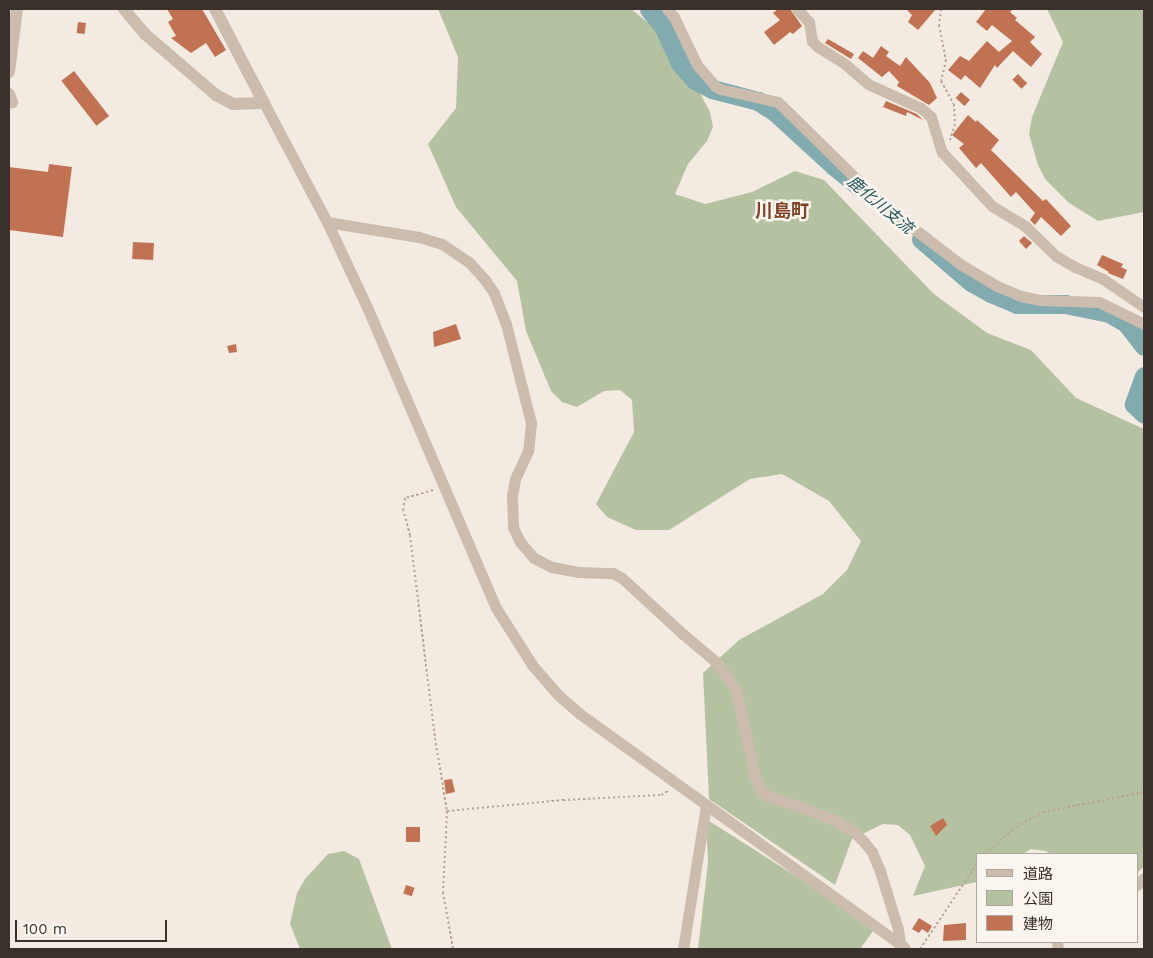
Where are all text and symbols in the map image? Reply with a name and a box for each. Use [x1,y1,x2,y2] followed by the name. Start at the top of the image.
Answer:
[843,172,917,238] water label: 鹿化川支流
[755,200,809,222] district label: 川島町
[976,853,1138,943] legend
[1023,865,1053,883] text: 道路
[1023,890,1053,908] text: 公園
[18,910,170,942] scale bar
[1023,915,1053,933] text: 建物
[23,920,67,938] text: 100 m

